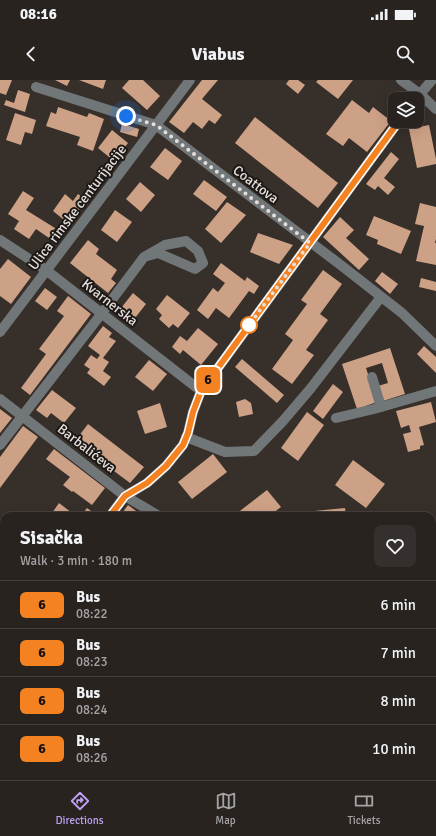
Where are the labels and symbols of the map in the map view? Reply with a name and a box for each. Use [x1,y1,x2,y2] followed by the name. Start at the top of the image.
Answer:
[116,106,136,126] your location
[25,141,130,273] street label: Ulica rimske centurijacije
[229,162,282,207] street label: Coattova
[78,275,141,330] street label: Kvarnerska
[240,316,258,334] unlabelled marker
[195,367,221,393] line badge: 6
[54,420,119,477] street label: Barbalićeva

